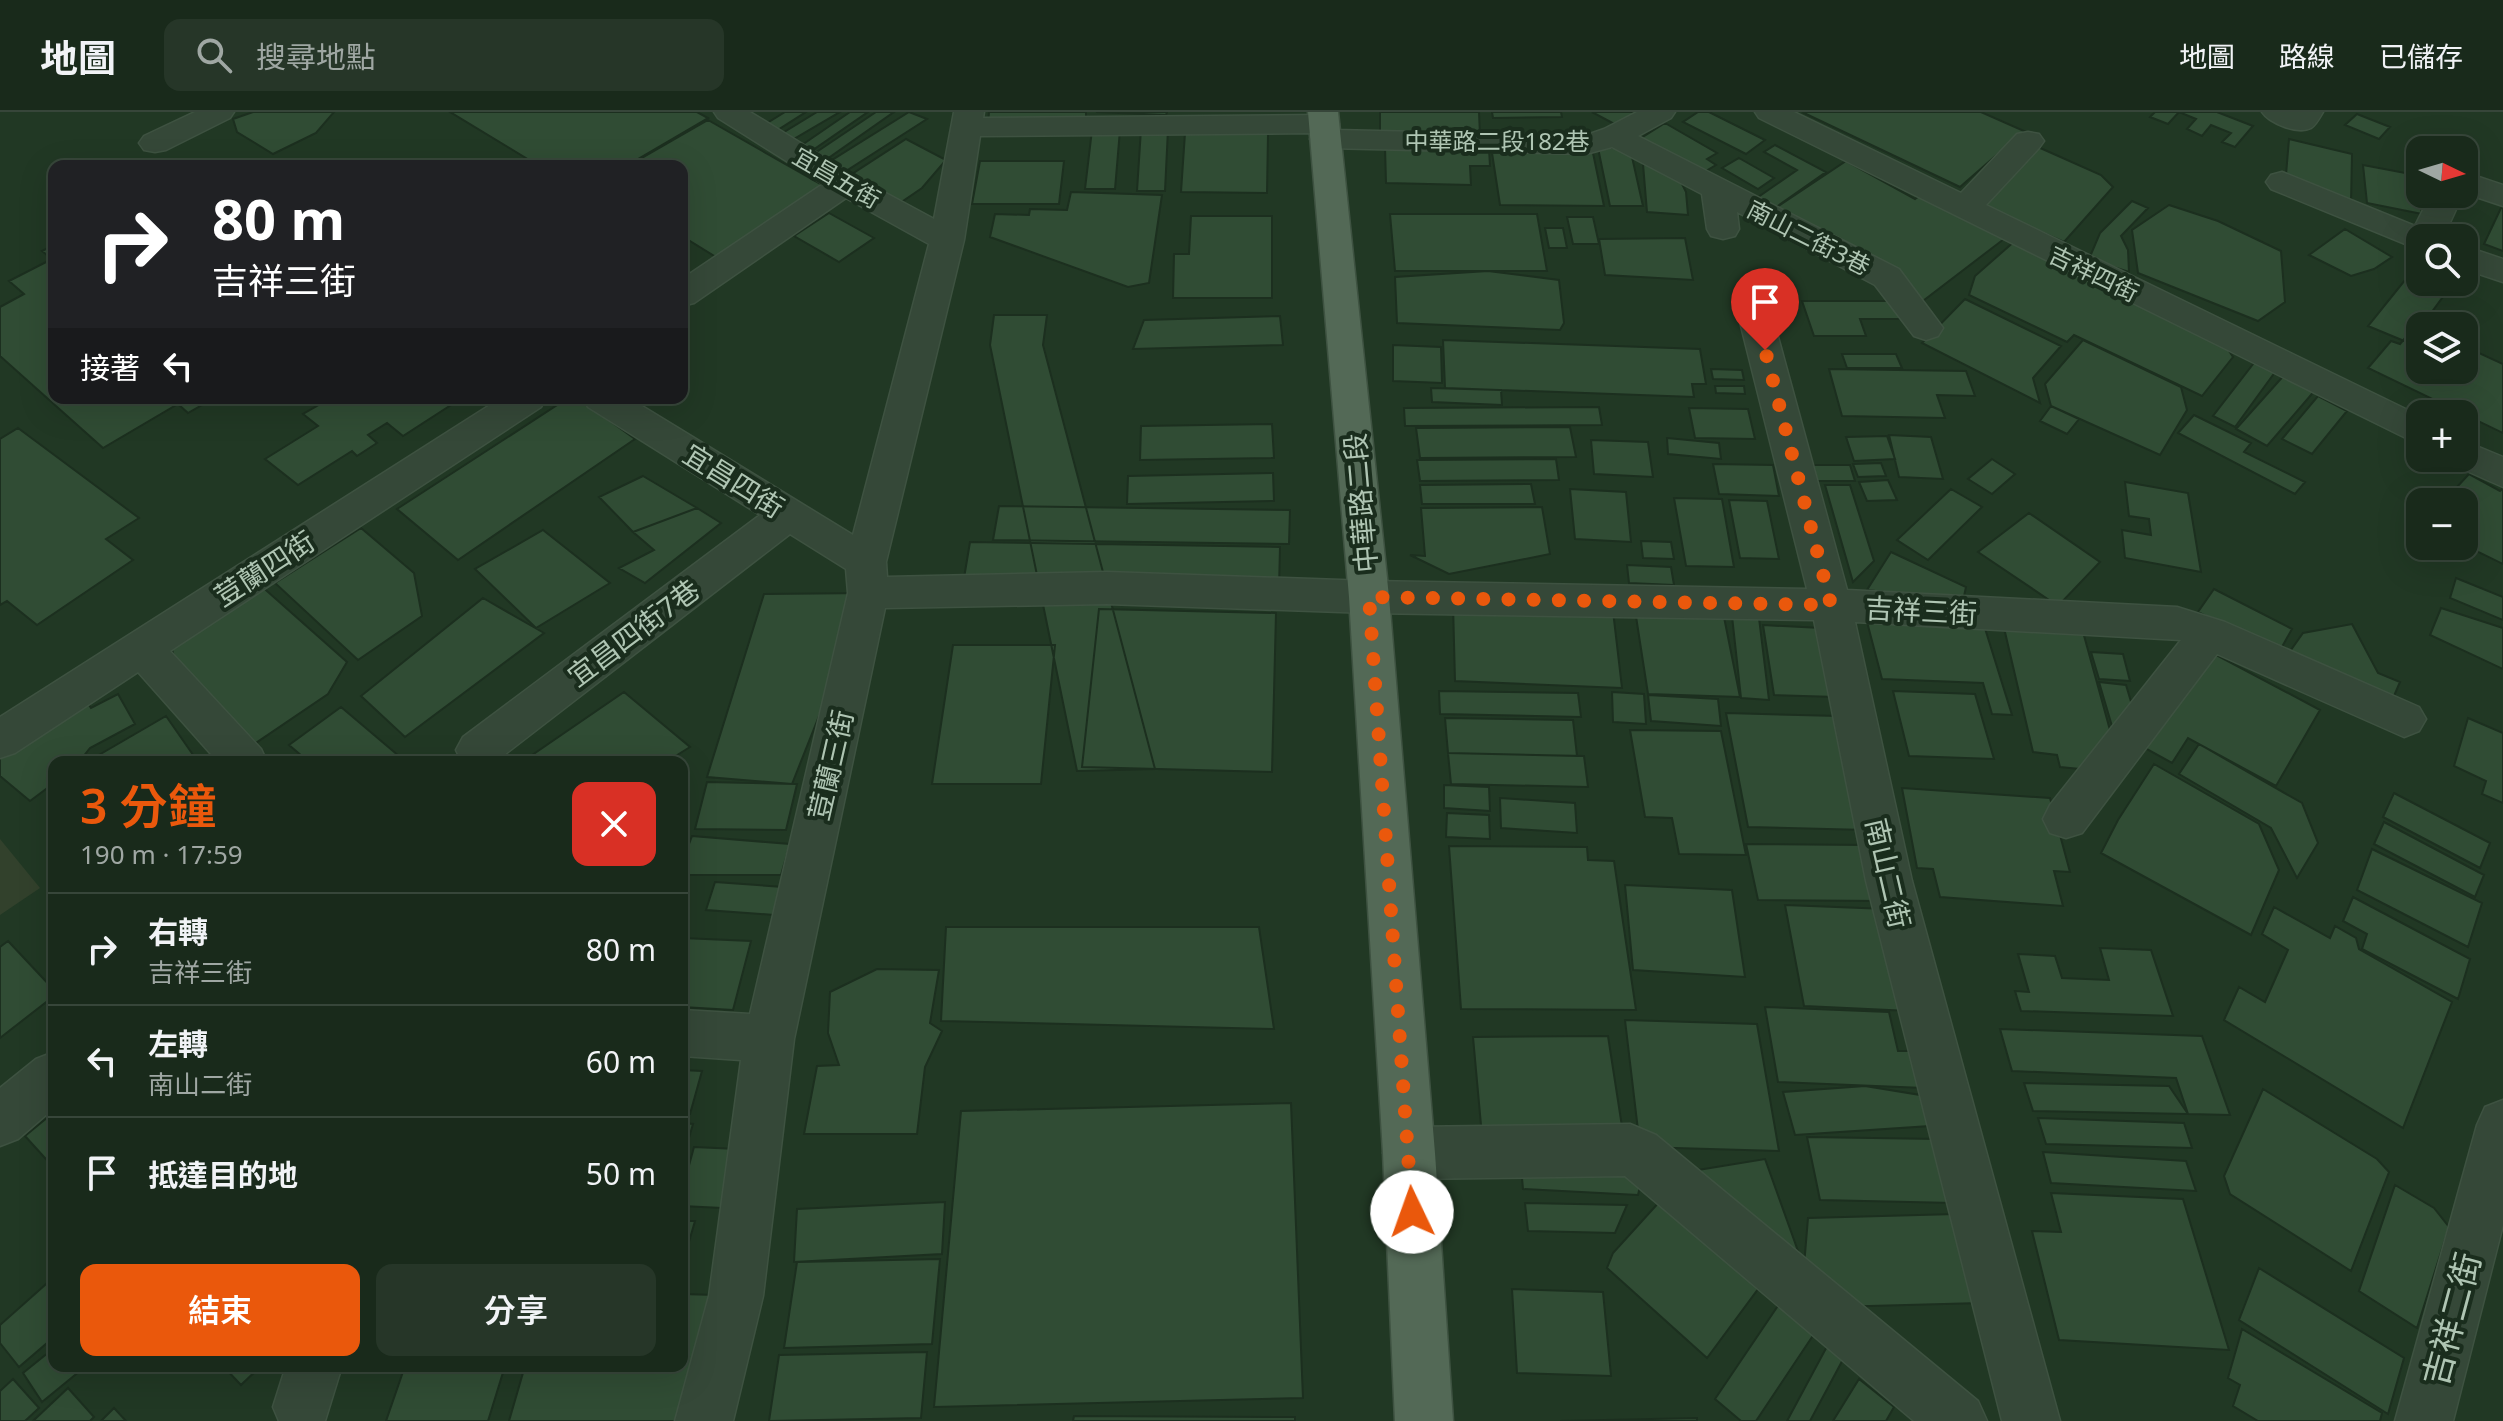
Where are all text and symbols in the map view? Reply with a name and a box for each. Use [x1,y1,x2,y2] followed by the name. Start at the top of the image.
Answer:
[164,19,724,91] search box
[40,31,116,83] text: 地圖
[192,33,236,77] icon: search
[256,36,376,77] text: 搜尋地點
[2179,37,2235,75] text: 地圖
[2279,37,2335,75] text: 路線
[2379,37,2463,75] text: 已儲存
[1404,124,1590,157] street label: 中華路二段182巷
[2406,136,2478,208] north arrow
[2406,136,2478,560] map controls
[787,139,887,215] street label: 宜昌五街
[212,180,345,256] text: 80 m
[80,192,184,296] icon: right
[1742,192,1876,282] street label: 南山二街3巷
[2406,224,2478,296] button: search
[2044,237,2144,309] street label: 吉祥四街
[212,256,356,305] text: 吉祥三街
[1731,268,1799,350] pin
[1743,280,1787,324] icon: arrive
[2406,312,2478,384] button: layers
[156,344,200,388] icon: left
[80,347,140,388] text: 接著
[2406,400,2478,472] button: +
[1335,432,1385,574] street label: 中華路二段
[676,434,792,526] street label: 宜昌四街
[2406,488,2478,560] button: −
[207,522,321,614] street label: 荳蘭四街
[559,570,707,694] street label: 宜昌四街7巷
[1864,588,1978,632] street label: 吉祥三街
[799,706,861,824] street label: 荳蘭三街
[80,773,216,838] text: 3 分鐘
[572,782,656,866] button: close
[1858,814,1920,932] street label: 南山二街
[80,836,243,872] text: 190 m · 17:59
[148,911,208,952] text: 右轉
[80,927,124,971] icon: right
[586,929,656,970] text: 80 m
[148,954,252,990] text: 吉祥三街
[148,1023,208,1064] text: 左轉
[80,1039,124,1083] icon: left
[586,1041,656,1082] text: 60 m
[148,1066,252,1102] text: 南山二街
[80,1151,124,1195] icon: arrive
[586,1153,656,1194] text: 50 m
[148,1154,298,1195] text: 抵達目的地
[1370,1170,1454,1254] position arrow
[2411,1247,2491,1391] street label: 吉祥二街
[80,1264,360,1356] button: 結束
[376,1264,656,1356] button: 分享

